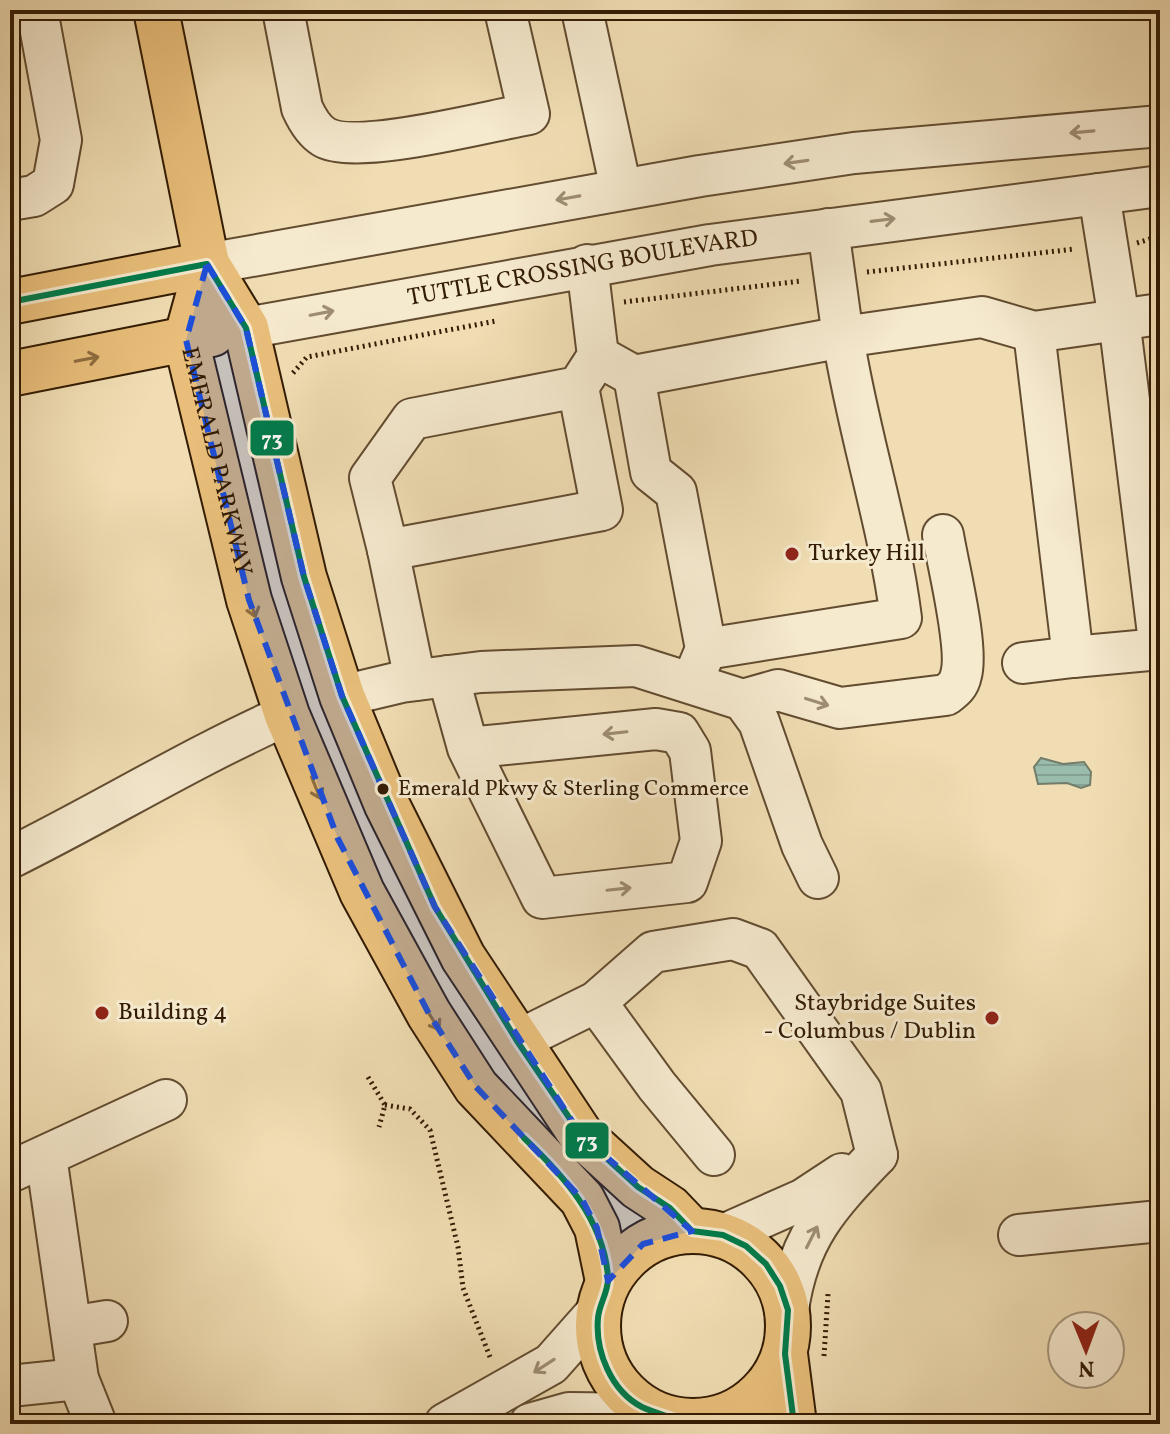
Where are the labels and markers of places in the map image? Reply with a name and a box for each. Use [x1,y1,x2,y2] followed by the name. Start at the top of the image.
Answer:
[808,537,925,571] place label: Turkey Hill
[783,545,801,563] marker: Turkey Hill
[398,774,749,805] place label: Emerald Pkwy & Sterling Commerce
[375,781,391,797] marker: Emerald Pkwy & Sterling Commerce
[764,987,976,1049] place label: Staybridge Suites - Columbus / Dublin
[118,996,227,1030] place label: Building 4
[93,1004,111,1022] marker: Building 4
[983,1009,1001,1027] marker: Staybridge Suites - Columbus / Dublin

